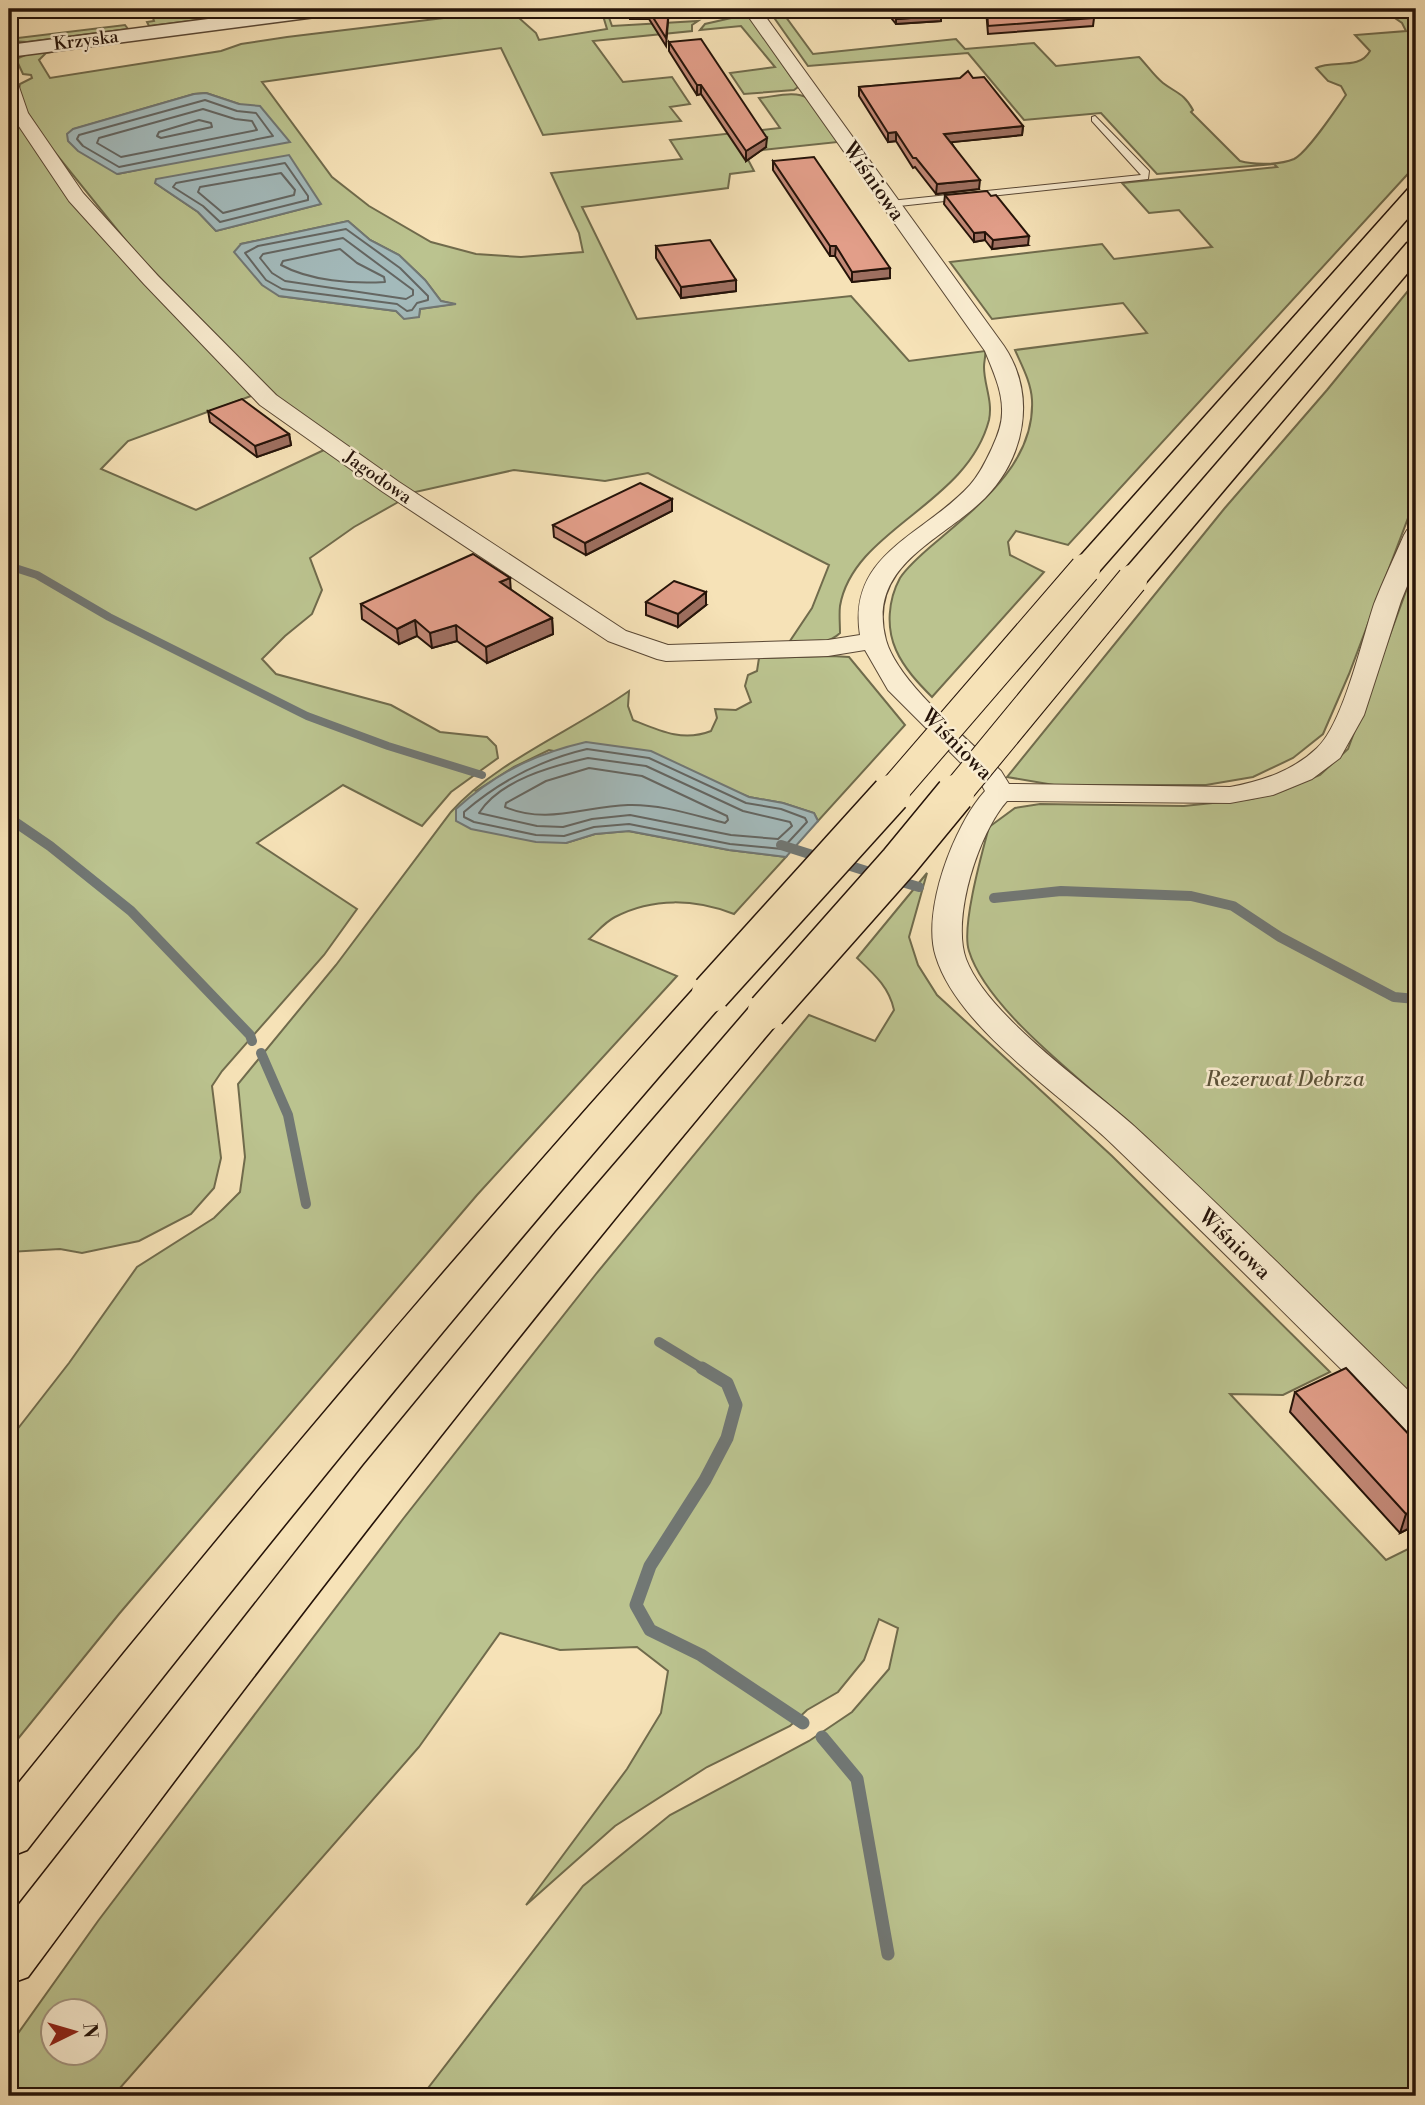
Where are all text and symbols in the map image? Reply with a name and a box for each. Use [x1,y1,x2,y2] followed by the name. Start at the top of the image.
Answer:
[52,25,121,56] street label: Krzyska
[836,136,910,226] street label: Wiśniowa
[338,445,417,510] street label: Jagodowa
[914,703,998,786] street label: Wiśniowa
[1205,1067,1365,1093] park label: Rezerwat Debrza
[1192,1203,1276,1286] street label: Wiśniowa
[38,1996,108,2066] north arrow
[77,2022,103,2039] text: N

